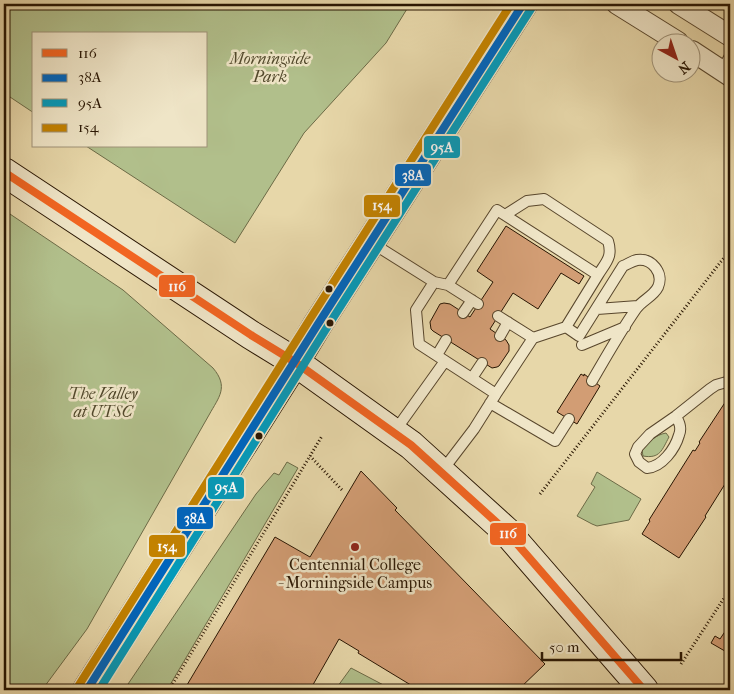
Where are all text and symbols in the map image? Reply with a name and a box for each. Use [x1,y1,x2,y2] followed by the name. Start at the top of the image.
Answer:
[32,32,208,148] legend
[652,32,702,82] north arrow
[78,44,98,62] text: 116
[229,49,311,86] park label: Morningside Park
[674,58,694,78] text: N
[78,68,102,86] text: 38A
[78,94,102,112] text: 95A
[78,118,100,136] text: 154
[423,135,461,159] line badge: 95A
[430,139,454,156] text: 95A
[394,163,432,187] line badge: 38A
[402,167,425,184] text: 38A
[363,194,401,218] line badge: 154
[372,197,392,214] text: 154
[158,274,196,298] line badge: 116
[168,278,186,295] text: 116
[324,284,334,294] unlabelled marker
[325,318,335,328] unlabelled marker
[68,384,138,421] park label: The Valley at UTSC
[254,431,264,441] unlabelled marker
[207,476,245,500] line badge: 95A
[214,479,238,496] text: 95A
[176,506,214,530] line badge: 38A
[184,510,207,527] text: 38A
[489,522,527,546] line badge: 116
[499,525,517,542] text: 116
[148,534,186,558] line badge: 154
[157,538,177,555] text: 154
[349,541,361,553] marker: Centennial College - Morningside Campus
[278,555,432,592] place label: Centennial College - Morningside Campus
[542,629,680,661] scale bar
[549,638,580,656] text: 50 m

